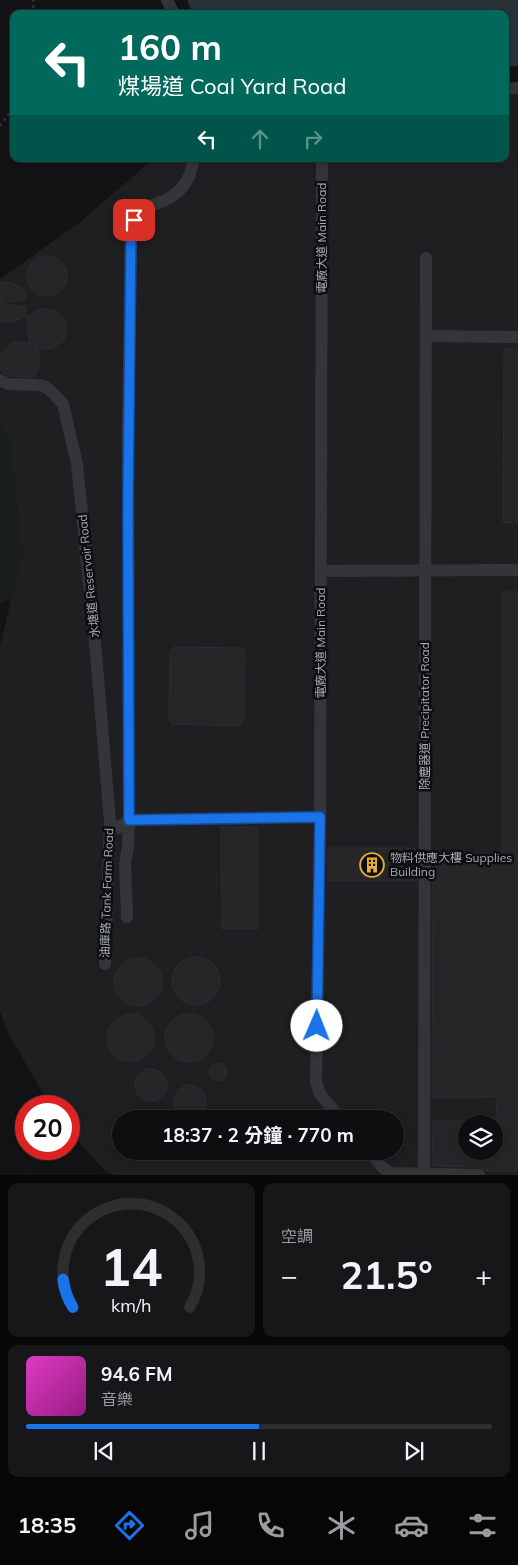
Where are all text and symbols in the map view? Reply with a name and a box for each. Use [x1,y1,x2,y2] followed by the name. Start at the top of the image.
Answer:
[118,25,222,69] text: 160 m
[35,30,100,95] icon: left
[118,72,346,100] text: 煤場道 Coal Yard Road
[193,125,221,153] icon: left
[246,125,274,153] icon: ahead
[299,125,327,153] icon: right
[314,182,329,294] street label: 電廠大道 Main Road
[113,199,155,241] pin
[120,206,148,234] icon: arrive
[75,514,102,638] street label: 水塘道 Reservoir Road
[313,587,328,699] street label: 電廠大道 Main Road
[417,642,432,790] street label: 除塵器道 Precipitator Road
[97,828,116,958] street label: 油庫路 Tank Farm Road
[390,850,512,879] place label: 物料供應大樓 Supplies Building
[359,852,385,878] building icon: 物料供應大樓 Supplies Building
[290,999,342,1051] position arrow
[15,1095,80,1160] speed limit sign: 20
[458,1115,503,1160] map controls
[458,1115,503,1160] button: layers
[162,1123,354,1147] text: 18:37 · 2 分鐘 · 770 m
[281,1226,313,1246] text: 空調
[100,1234,163,1299] text: 14
[340,1251,433,1299] text: 21.5°
[281,1258,298,1293] text: −
[475,1258,492,1293] text: +
[111,1294,152,1316] text: km/h
[101,1362,173,1386] text: 94.6 FM
[101,1389,133,1409] text: 音樂
[90,1437,118,1465] icon: previous
[245,1437,273,1465] icon: pause
[400,1437,428,1465] icon: next
[112,1508,147,1543] icon: directions
[182,1508,217,1543] icon: music
[253,1508,288,1543] icon: phone
[324,1508,359,1543] icon: climate
[394,1508,429,1543] icon: car
[465,1508,500,1543] icon: filters
[18,1511,76,1539] text: 18:35

